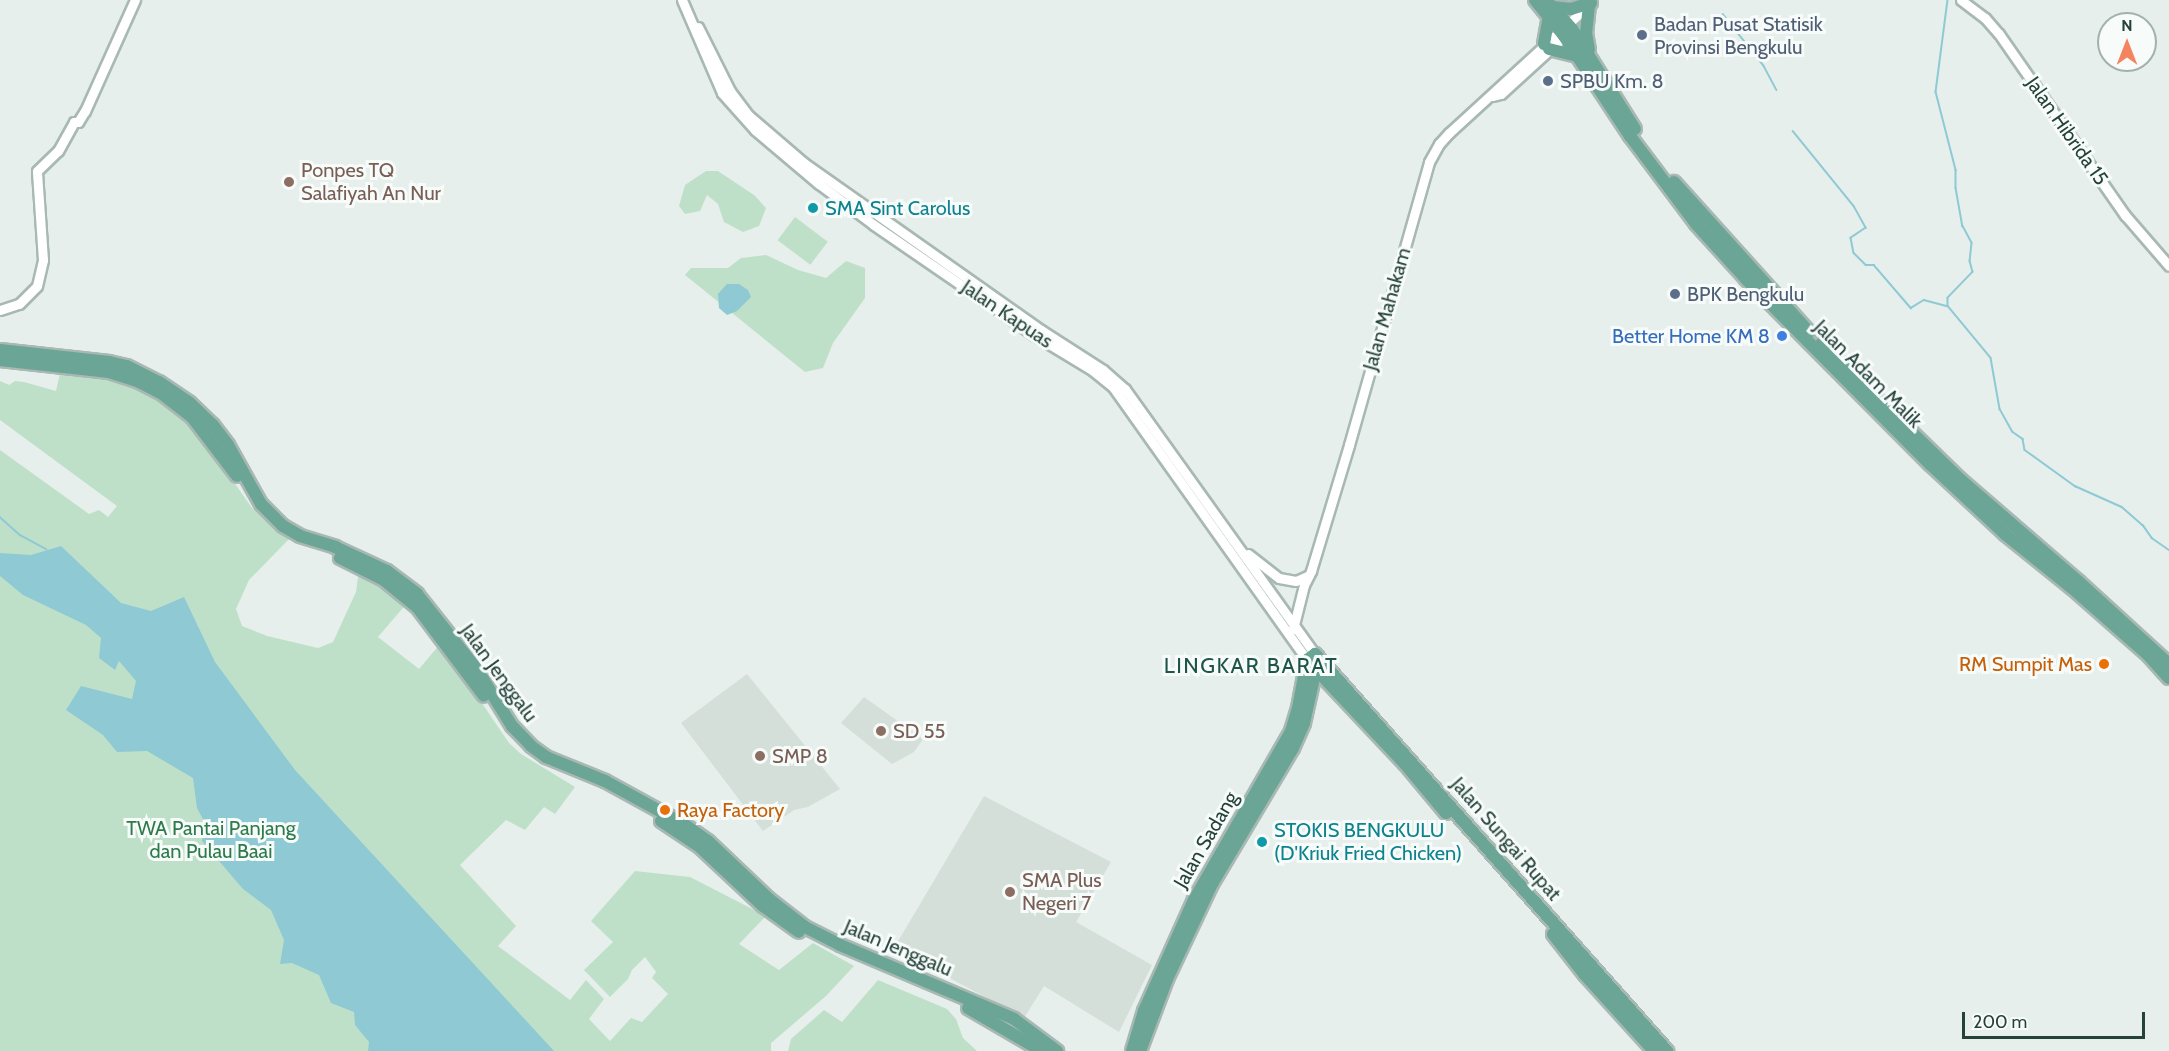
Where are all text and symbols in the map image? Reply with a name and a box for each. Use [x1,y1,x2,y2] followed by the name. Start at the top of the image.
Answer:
[1654,12,1823,59] place label: Badan Pusat Statisik Provinsi Bengkulu
[2097,12,2157,72] north arrow
[2121,16,2133,35] text: N
[1635,28,1649,42] marker: Badan Pusat Statisik Provinsi Bengkulu
[1560,69,1664,93] place label: SPBU Km. 8
[2021,72,2113,190] street label: Jalan Hibrida 15
[1541,74,1555,88] marker: SPBU Km. 8
[301,158,441,205] place label: Ponpes TQ Salafiyah An Nur
[282,175,296,189] marker: Ponpes TQ Salafiyah An Nur
[825,196,970,220] place label: SMA Sint Carolus
[806,201,820,215] marker: SMA Sint Carolus
[1358,245,1416,373] street label: Jalan Mahakam
[957,275,1057,353] street label: Jalan Kapuas
[1687,282,1804,306] place label: BPK Bengkulu
[1668,287,1682,301] marker: BPK Bengkulu
[1809,315,1927,433] street label: Jalan Adam Malik
[1612,324,1770,348] place label: Better Home KM 8
[1775,329,1789,343] marker: Better Home KM 8
[455,619,543,727] street label: Jalan Jenggalu
[1959,652,2092,676] place label: RM Sumpit Mas
[1164,653,1338,679] district label: LINGKAR BARAT
[2097,657,2111,671] marker: RM Sumpit Mas
[893,719,945,743] place label: SD 55
[874,724,888,738] marker: SD 55
[772,744,828,768] place label: SMP 8
[753,749,767,763] marker: SMP 8
[1446,772,1566,906] street label: Jalan Sungai Rupat
[1169,787,1243,893] street label: Jalan Sadang
[677,798,784,822] place label: Raya Factory
[658,803,672,817] marker: Raya Factory
[126,816,296,863] park label: TWA Pantai Panjang dan Pulau Baai
[1274,819,1462,866] place label: STOKIS BENGKULU (D'Kriuk Fried Chicken)
[1255,835,1269,849] marker: STOKIS BENGKULU (D'Kriuk Fried Chicken)
[1022,868,1102,915] place label: SMA Plus Negeri 7
[1003,885,1017,899] marker: SMA Plus Negeri 7
[840,914,956,982] street label: Jalan Jenggalu
[1965,1000,2148,1038] scale bar
[1973,1011,2027,1033] text: 200 m

